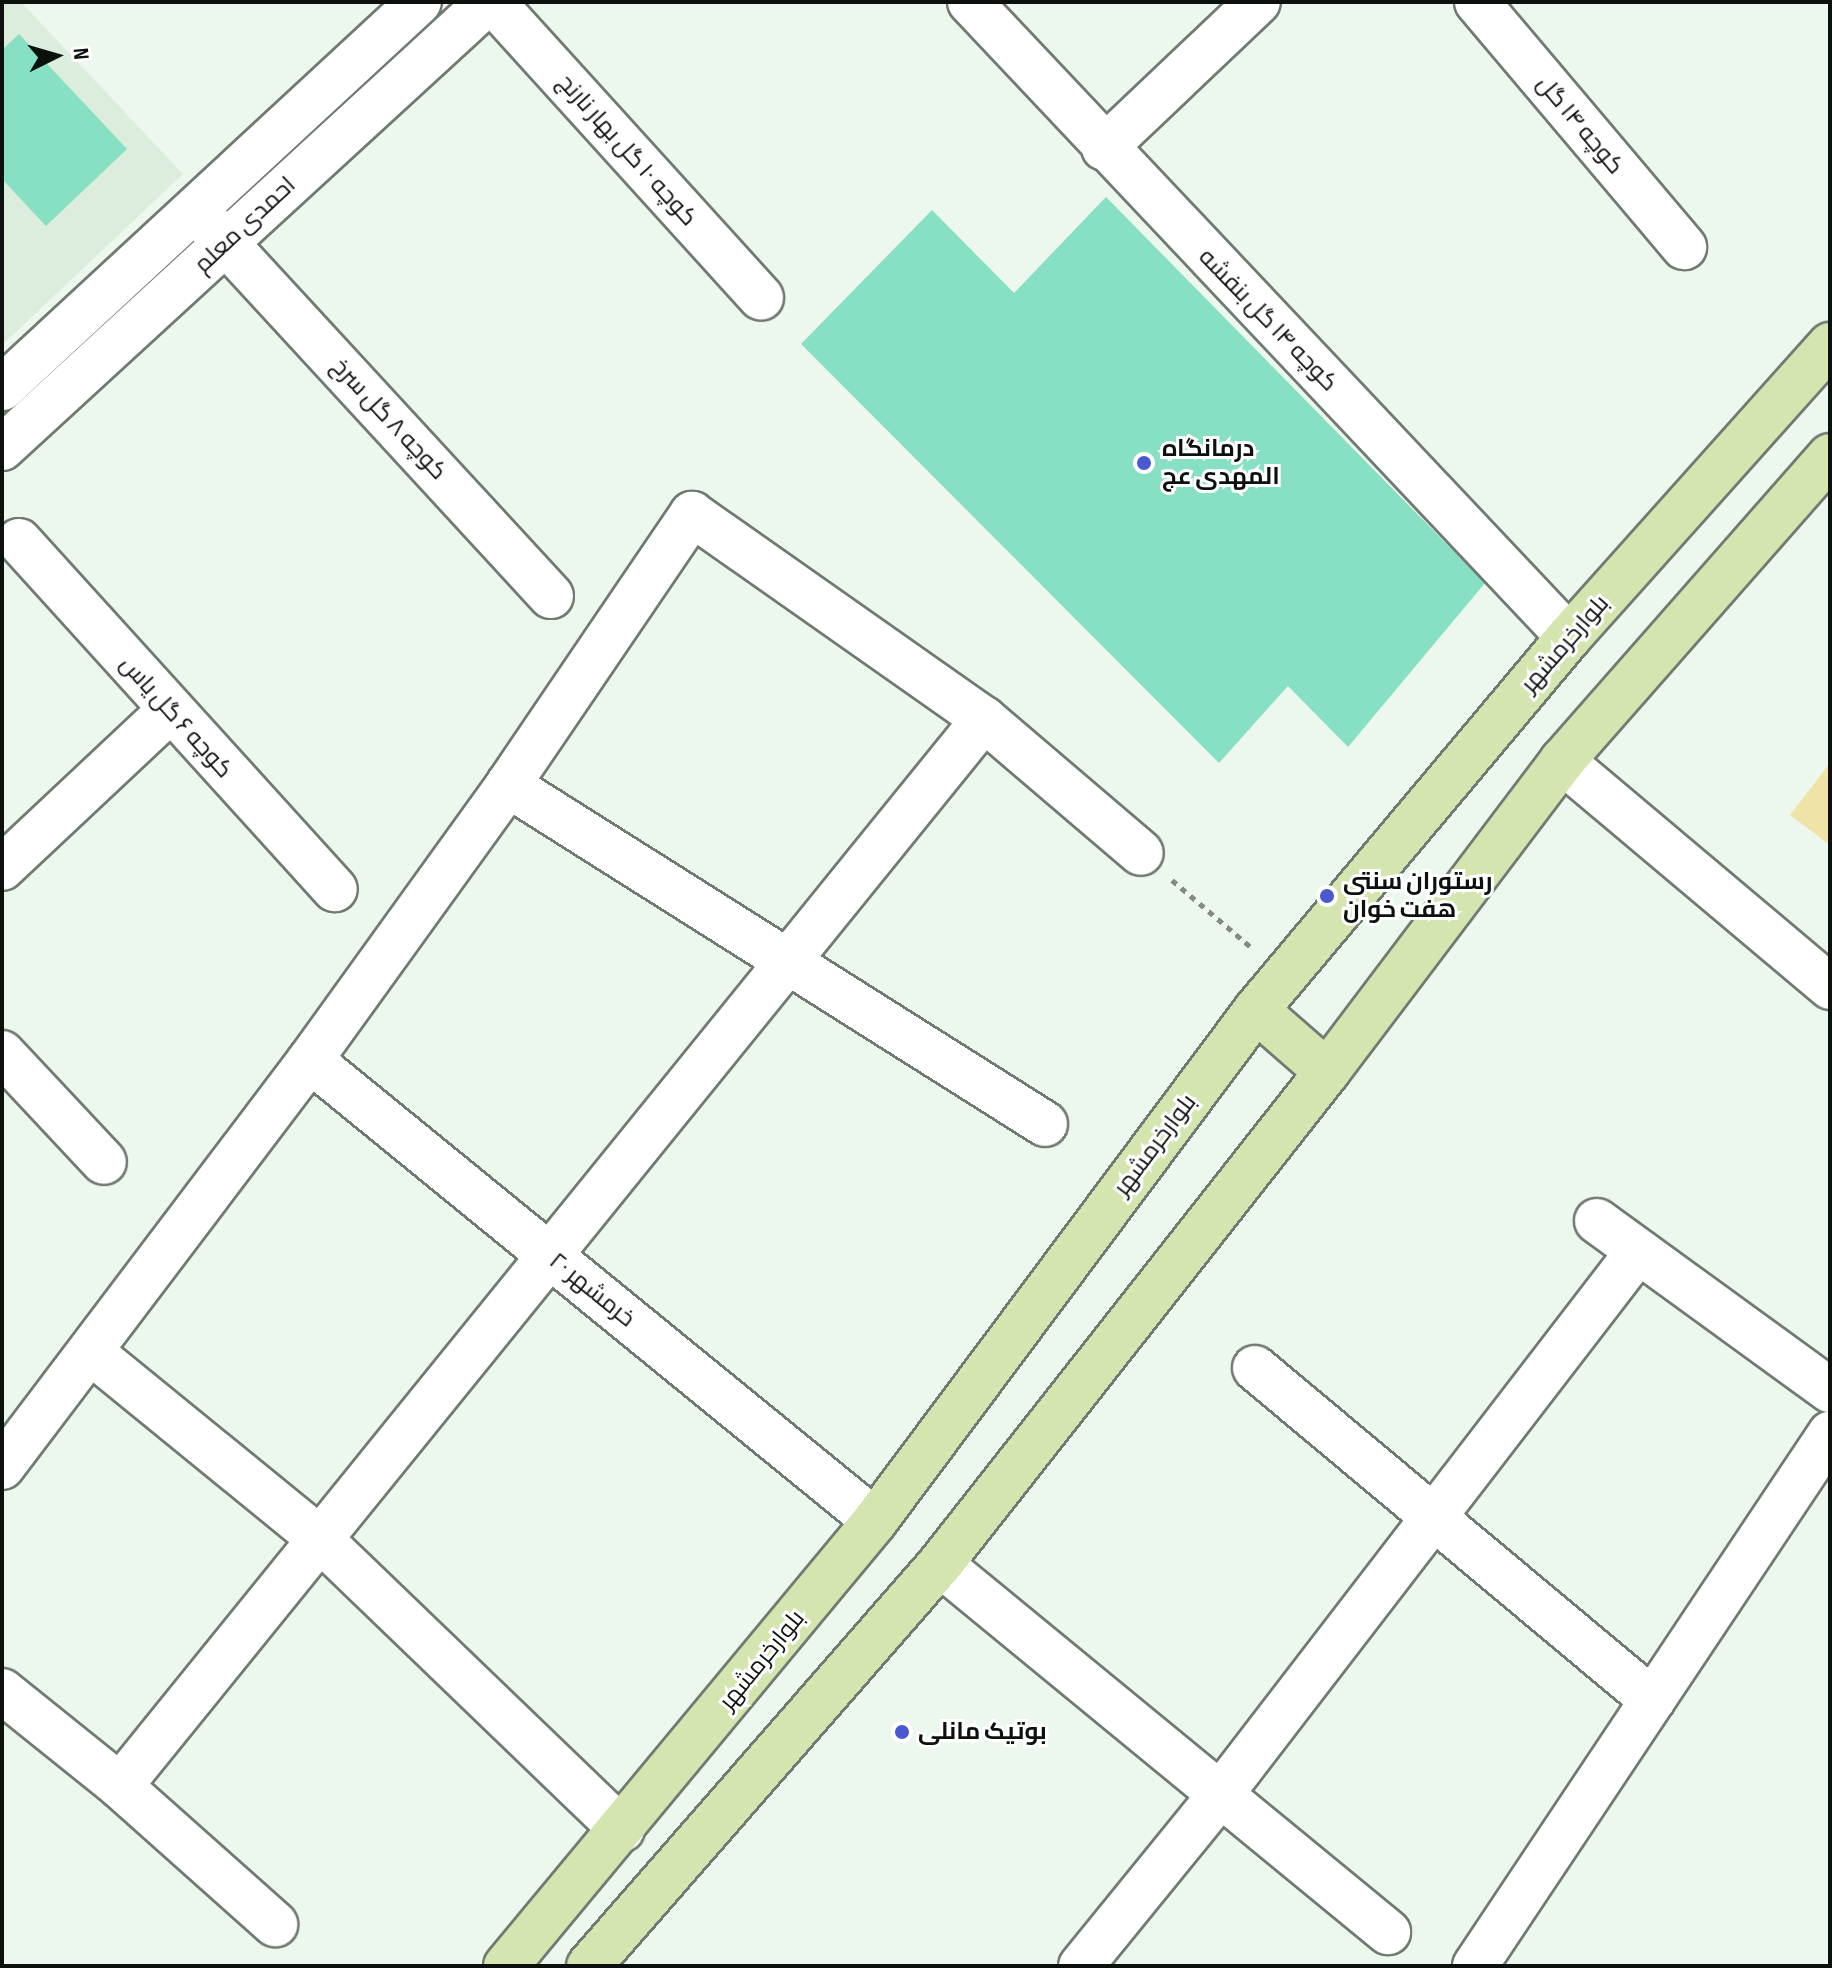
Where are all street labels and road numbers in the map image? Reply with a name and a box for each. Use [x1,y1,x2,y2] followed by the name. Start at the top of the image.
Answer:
[551,68,703,232] street label: کوچه ۱۰ گل بهار نارنج
[1530,70,1630,180] street label: کوچه ۱۴ گل
[188,171,302,279] street label: احمدی معلم
[1193,243,1343,397] street label: کوچه ۱۴ گل بنفشه
[325,352,453,486] street label: کوچه ۸ گل سرخ
[1515,589,1615,699] street label: بلوارخرمشهر
[114,650,238,784] street label: کوچه ۶ گل یاس
[1107,1088,1203,1202] street label: بلوارخرمشهر
[543,1247,641,1333] street label: خرمشهر ۲۰
[713,1604,811,1716] street label: بلوارخرمشهر

